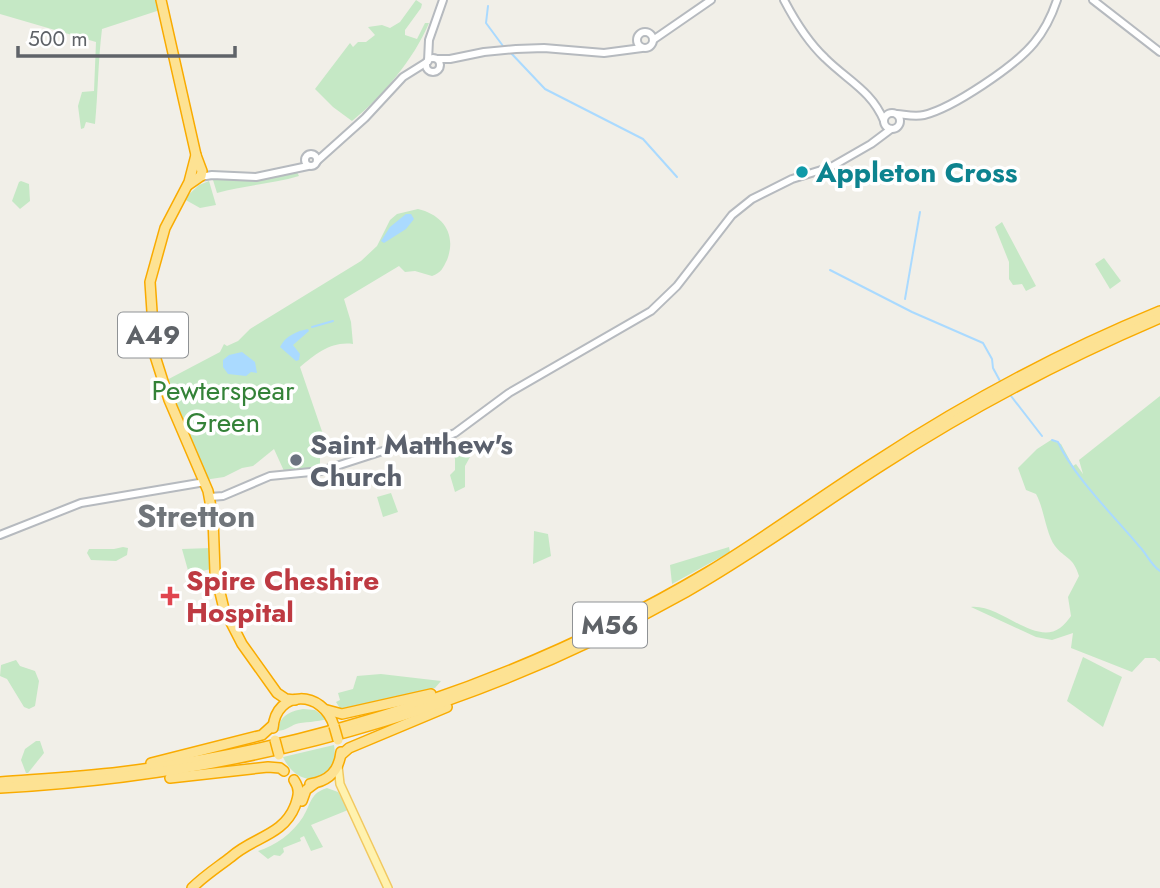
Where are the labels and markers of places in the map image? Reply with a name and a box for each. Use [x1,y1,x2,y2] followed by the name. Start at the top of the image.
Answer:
[815,152,1018,193] place label: Appleton Cross
[794,164,810,180] marker: Appleton Cross
[310,424,513,497] place label: Saint Matthew's Church
[288,452,304,468] marker: Saint Matthew's Church
[186,560,379,633] place label: Spire Cheshire Hospital
[160,586,180,606] marker: Spire Cheshire Hospital

